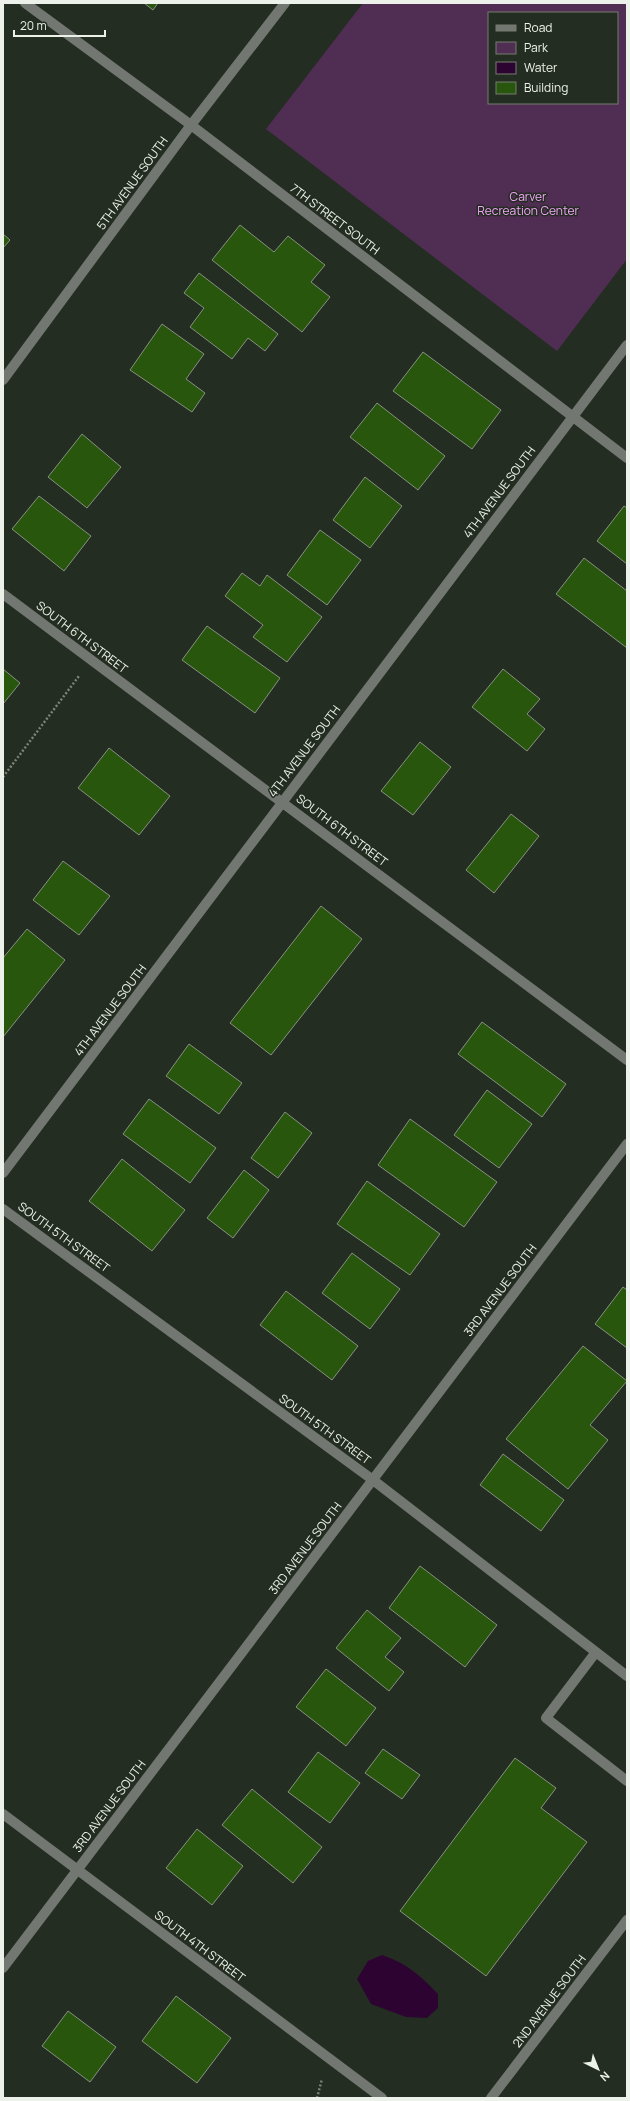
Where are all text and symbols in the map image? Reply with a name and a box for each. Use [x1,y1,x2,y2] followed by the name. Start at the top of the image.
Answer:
[14,12,105,38] scale bar
[488,12,618,104] legend
[20,17,47,34] text: 20 m
[524,19,552,36] text: Road
[524,39,549,56] text: Park
[524,59,558,76] text: Water
[524,79,568,96] text: Building
[92,133,172,233] street label: 5TH AVENUE SOUTH
[286,180,384,258] street label: 7TH STREET SOUTH
[477,188,580,219] park label: Carver Recreation Center
[459,443,539,541] street label: 4TH AVENUE SOUTH
[33,597,132,678] street label: SOUTH 6TH STREET
[264,702,344,800] street label: 4TH AVENUE SOUTH
[293,790,392,871] street label: SOUTH 6TH STREET
[70,961,150,1059] street label: 4TH AVENUE SOUTH
[15,1198,114,1277] street label: SOUTH 5TH STREET
[460,1240,540,1340] street label: 3RD AVENUE SOUTH
[276,1390,375,1469] street label: SOUTH 5TH STREET
[265,1498,345,1598] street label: 3RD AVENUE SOUTH
[69,1756,149,1856] street label: 3RD AVENUE SOUTH
[151,1906,249,1986] street label: SOUTH 4TH STREET
[508,1951,590,2051] street label: 2ND AVENUE SOUTH
[578,2049,618,2089] north arrow
[597,2068,613,2085] text: N

